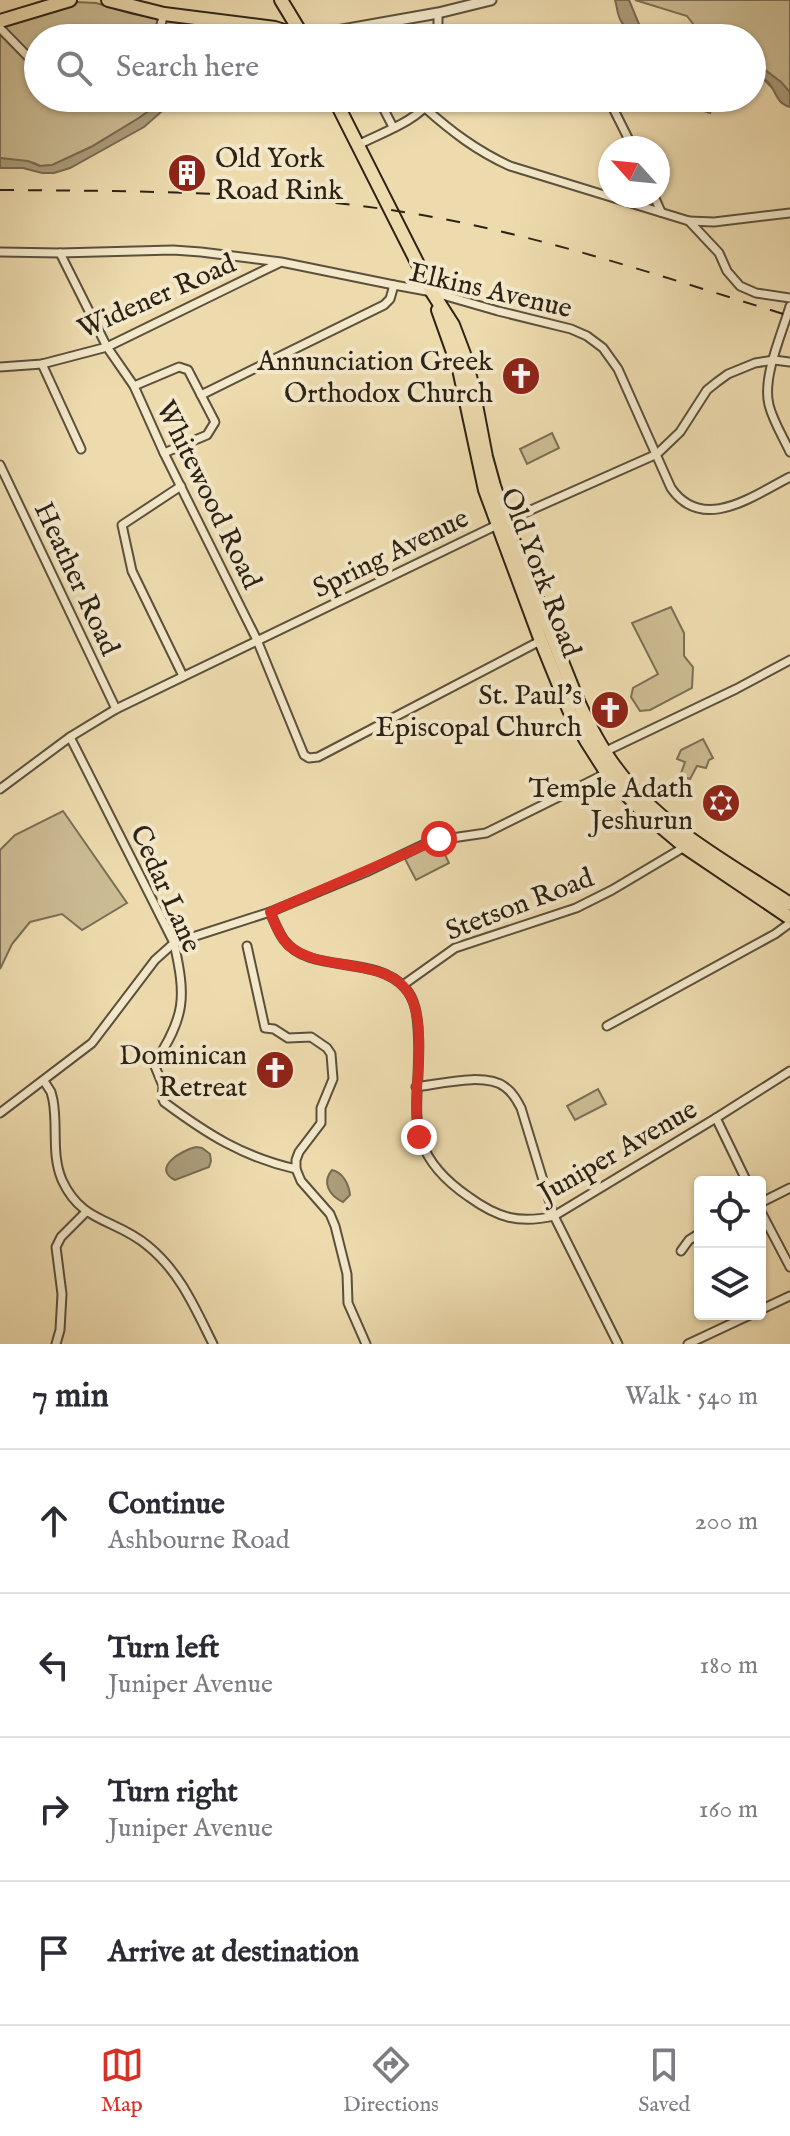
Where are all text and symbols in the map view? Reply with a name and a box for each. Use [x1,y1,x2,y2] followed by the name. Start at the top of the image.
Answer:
[24,24,766,112] search box
[52,46,96,90] icon: search
[116,49,259,87] text: Search here
[598,136,670,208] north arrow
[215,142,344,209] place label: Old York Road Rink
[166,152,208,194] building icon: Old York Road Rink
[73,247,242,348] street label: Widener Road
[406,256,575,327] street label: Elkins Avenue
[256,345,494,412] place label: Annunciation Greek Orthodox Church
[500,355,542,397] church icon: Annunciation Greek Orthodox Church
[147,395,269,595] street label: Whitewood Road
[491,483,588,663] street label: Old York Road
[25,497,127,662] street label: Heather Road
[307,501,475,607] street label: Spring Avenue
[376,679,582,746] place label: St. Paul's Episcopal Church
[589,689,631,731] church icon: St. Paul's Episcopal Church
[529,772,693,839] place label: Temple Adath Jeshurun
[700,782,742,824] synagogue icon: Temple Adath Jeshurun
[121,820,208,958] street label: Cedar Lane
[421,821,457,857] route start
[441,861,599,950] street label: Stetson Road
[119,1039,247,1106] place label: Dominican Retreat
[254,1049,296,1091] church icon: Dominican Retreat
[530,1093,704,1213] street label: Juniper Avenue
[401,1119,437,1155] route end
[694,1176,766,1320] map controls
[694,1176,766,1248] button: locate
[694,1248,766,1320] button: layers
[32,1375,109,1418] text: 7 min
[625,1380,758,1413] text: Walk · 540 m
[108,1486,225,1524] text: Continue
[32,1499,76,1543] icon: ahead
[694,1505,758,1538] text: 200 m
[108,1524,290,1557] text: Ashbourne Road
[108,1630,219,1668] text: Turn left
[32,1643,76,1687] icon: left
[700,1649,758,1682] text: 180 m
[108,1668,273,1701] text: Juniper Avenue
[108,1774,238,1812] text: Turn right
[32,1787,76,1831] icon: right
[699,1793,758,1826] text: 160 m
[108,1812,273,1845] text: Juniper Avenue
[32,1931,76,1975] icon: arrive
[108,1934,359,1972] text: Arrive at destination
[100,2043,144,2119] tab: Map
[343,2043,439,2119] tab: Directions
[638,2043,690,2119] tab: Saved

